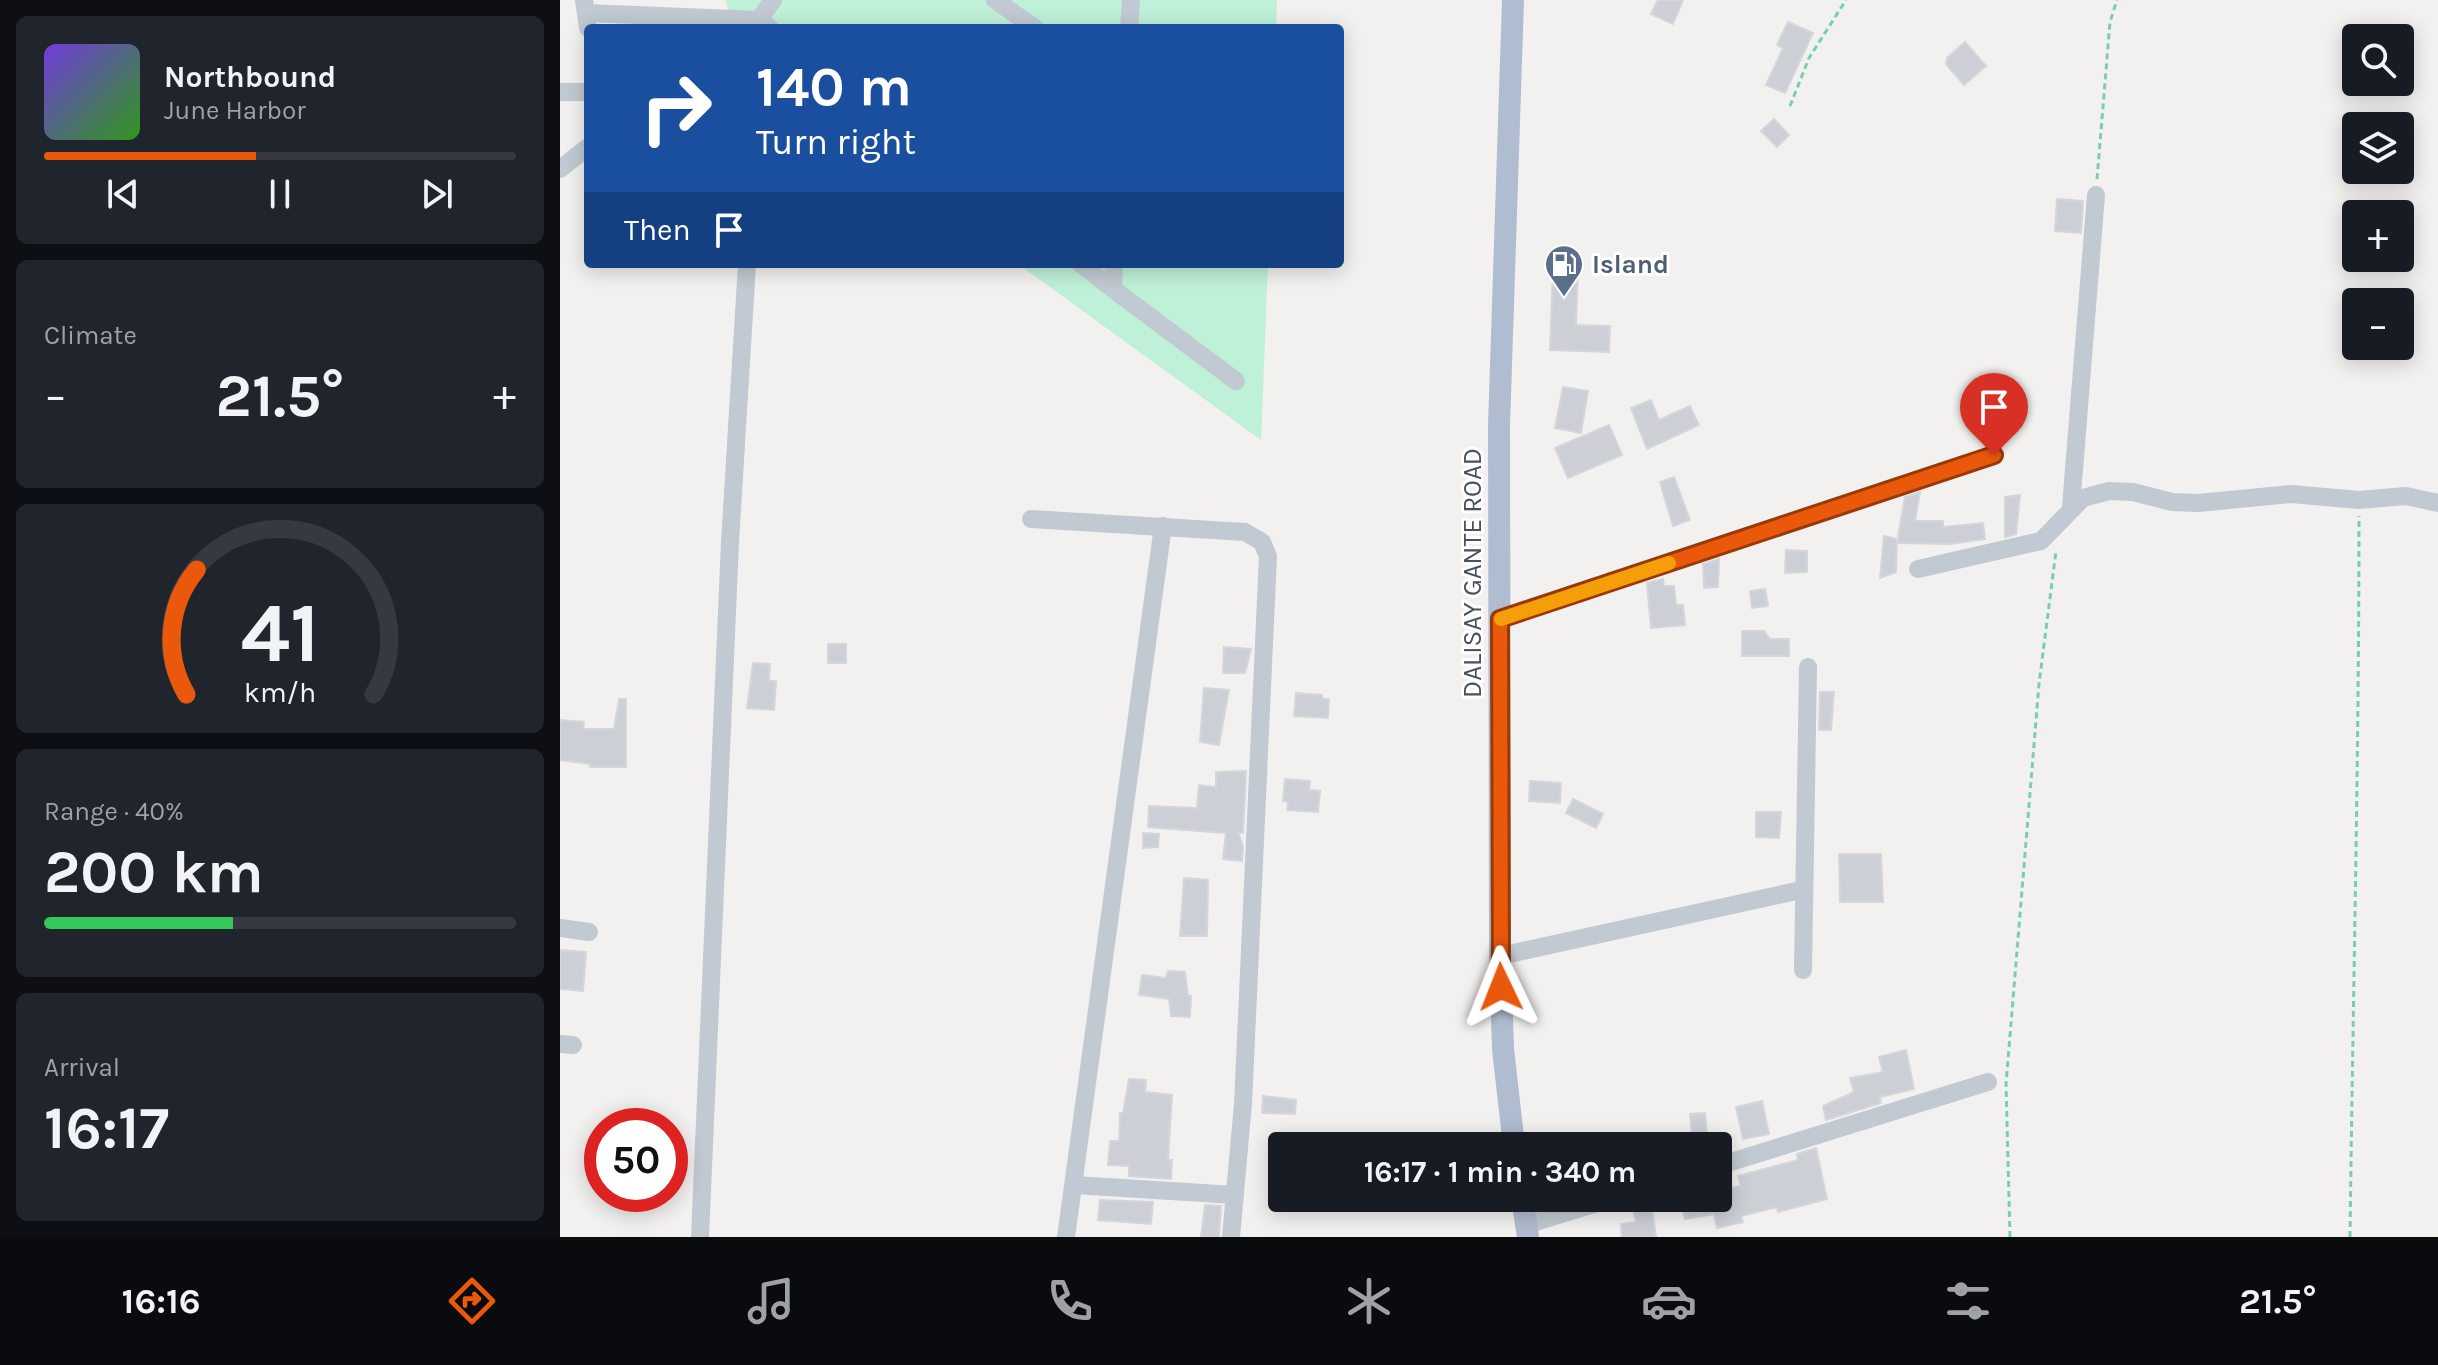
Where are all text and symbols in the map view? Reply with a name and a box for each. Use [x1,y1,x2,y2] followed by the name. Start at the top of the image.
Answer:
[2342,24,2414,360] map controls
[2342,24,2414,96] button: search
[756,54,912,119] text: 140 m
[624,56,728,160] icon: right
[164,59,336,95] text: Northbound
[164,95,306,126] text: June Harbor
[2342,112,2414,184] button: layers
[756,121,916,163] text: Turn right
[101,172,145,216] icon: previous
[258,172,302,216] icon: pause
[415,172,459,216] icon: next
[2342,200,2414,272] button: +
[707,208,751,252] icon: arrive
[624,212,691,248] text: Then
[1543,243,1585,298] fuel station icon: Island
[1592,249,1669,280] place label: Island
[2342,288,2414,360] button: −
[44,320,137,351] text: Climate
[216,361,344,431] text: 21.5°
[44,370,67,421] text: −
[493,370,516,421] text: +
[1960,373,2028,455] pin
[1972,385,2016,429] icon: arrive
[1457,448,1488,698] street label: DALISAY GANTE ROAD
[240,584,320,681] text: 41
[244,676,316,709] text: km/h
[44,796,184,827] text: Range · 40%
[44,837,264,907] text: 200 km
[1459,945,1543,1029] position arrow
[44,1052,120,1083] text: Arrival
[44,1093,169,1163] text: 16:17
[584,1108,688,1212] speed limit sign: 50
[1364,1154,1636,1190] text: 16:17 · 1 min · 340 m
[444,1273,500,1329] icon: directions
[743,1273,799,1329] icon: music
[1042,1273,1098,1329] icon: phone
[1341,1273,1397,1329] icon: climate
[1641,1273,1697,1329] icon: car
[1940,1273,1996,1329] icon: filters
[122,1280,201,1322] text: 16:16
[2239,1280,2316,1322] text: 21.5°

